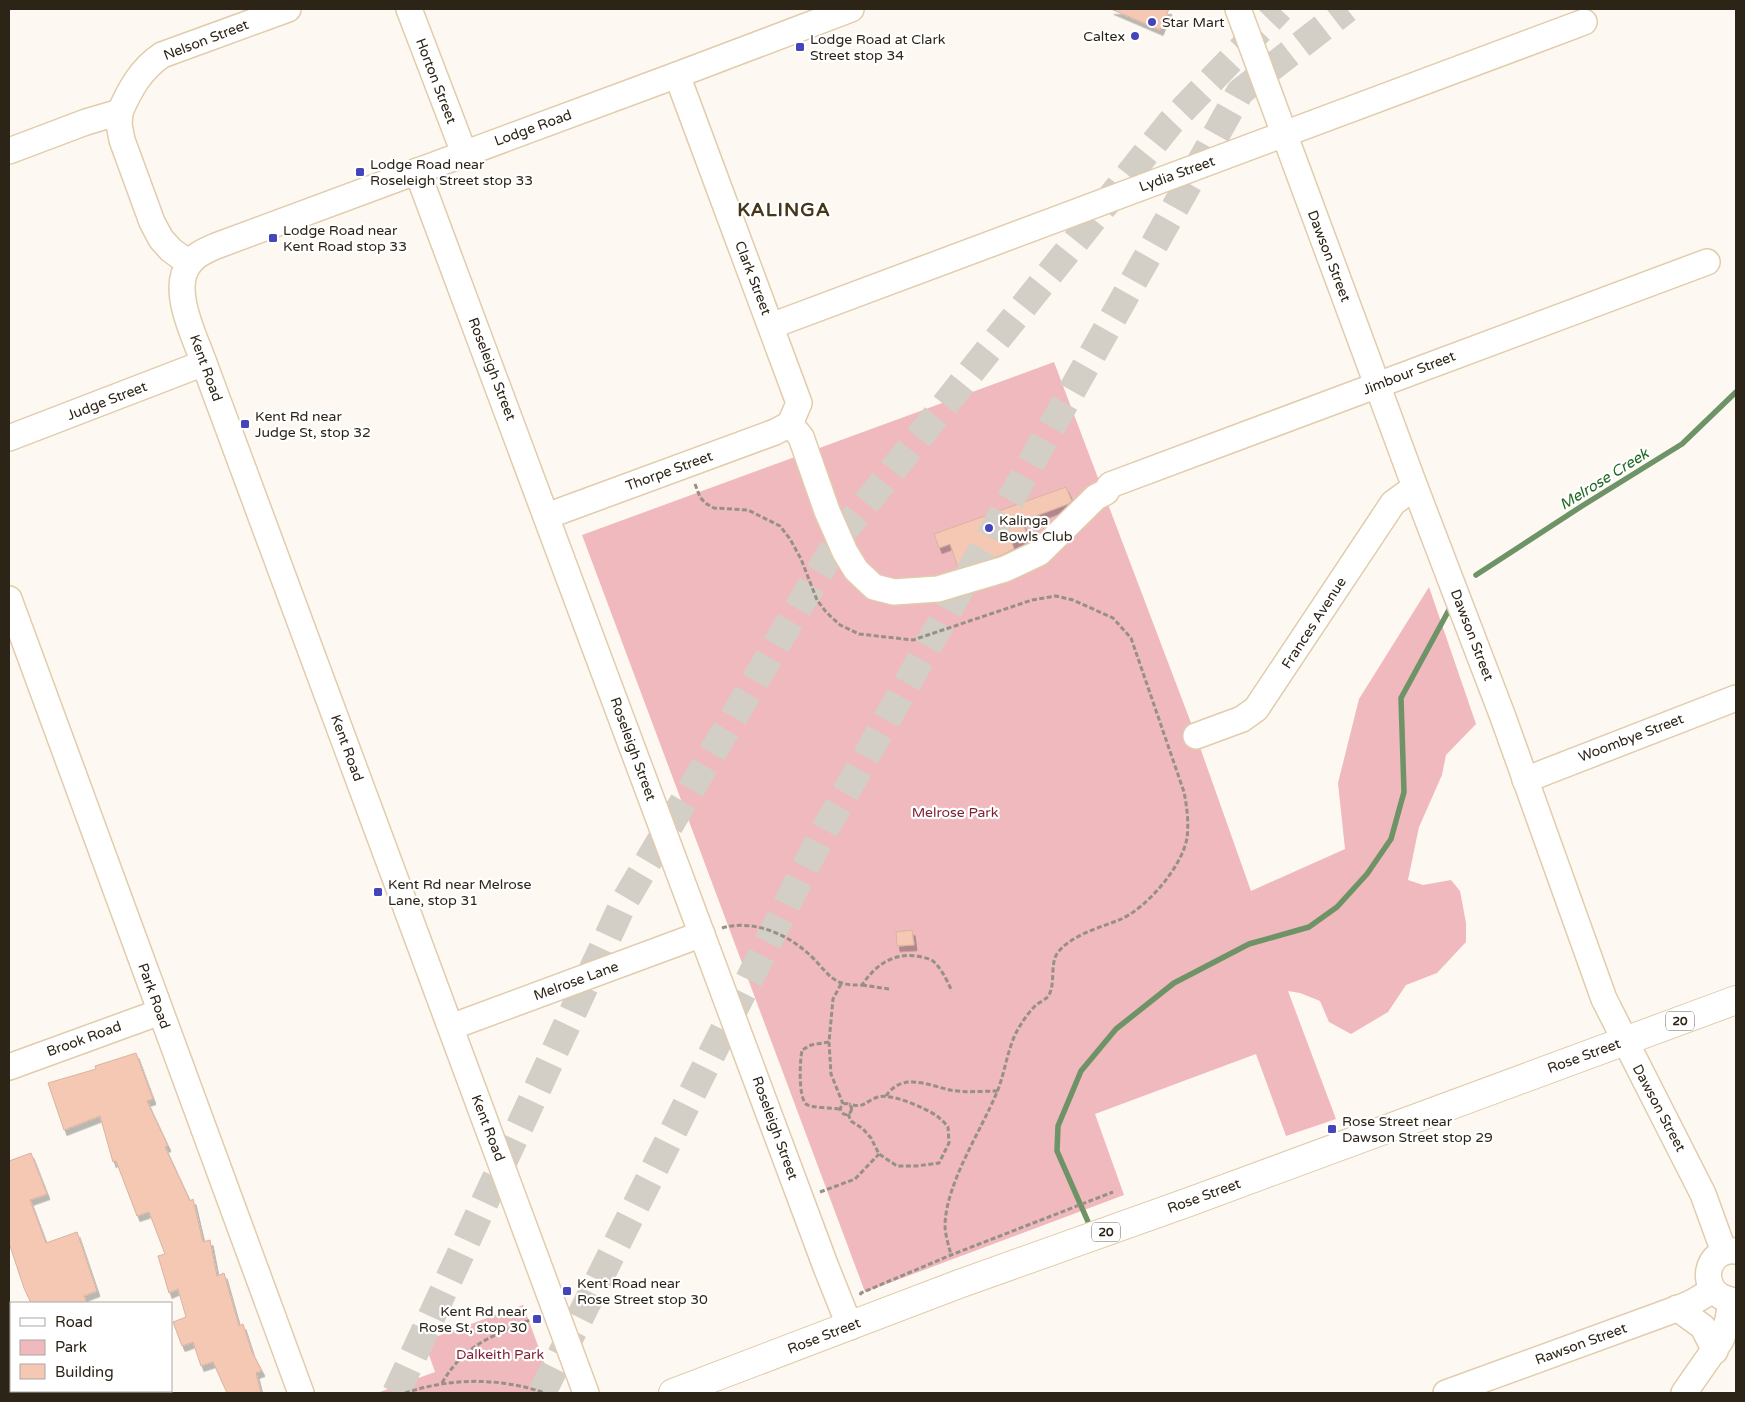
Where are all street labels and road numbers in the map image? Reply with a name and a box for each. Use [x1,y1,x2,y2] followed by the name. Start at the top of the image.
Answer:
[161,16,252,64] street label: Nelson Street
[412,36,460,127] street label: Horton Street
[492,106,574,150] street label: Lodge Road
[1137,152,1218,196] street label: Lydia Street
[1304,208,1354,305] street label: Dawson Street
[731,239,775,318] street label: Clark Street
[465,315,520,424] street label: Roseleigh Street
[186,332,226,404] street label: Kent Road
[1360,347,1458,398] street label: Jimbour Street
[65,378,150,424] street label: Judge Street
[623,447,715,495] street label: Thorpe Street
[1278,574,1350,672] street label: Frances Avenue
[1447,587,1497,684] street label: Dawson Street
[606,695,660,804] street label: Roseleigh Street
[1576,710,1687,766] street label: Woombye Street
[327,712,367,784] street label: Kent Road
[531,958,621,1004] street label: Melrose Lane
[134,961,174,1031] street label: Park Road
[1666,1011,1694,1030] road number: 20
[44,1018,124,1060] street label: Brook Road
[1545,1035,1624,1077] street label: Rose Street
[1629,1061,1689,1155] street label: Dawson Street
[748,1074,802,1183] street label: Roseleigh Street
[468,1092,508,1164] street label: Kent Road
[1165,1175,1244,1217] street label: Rose Street
[1092,1222,1120,1242] road number: 20
[785,1314,863,1358] street label: Rose Street
[1533,1319,1630,1368] street label: Rawson Street

